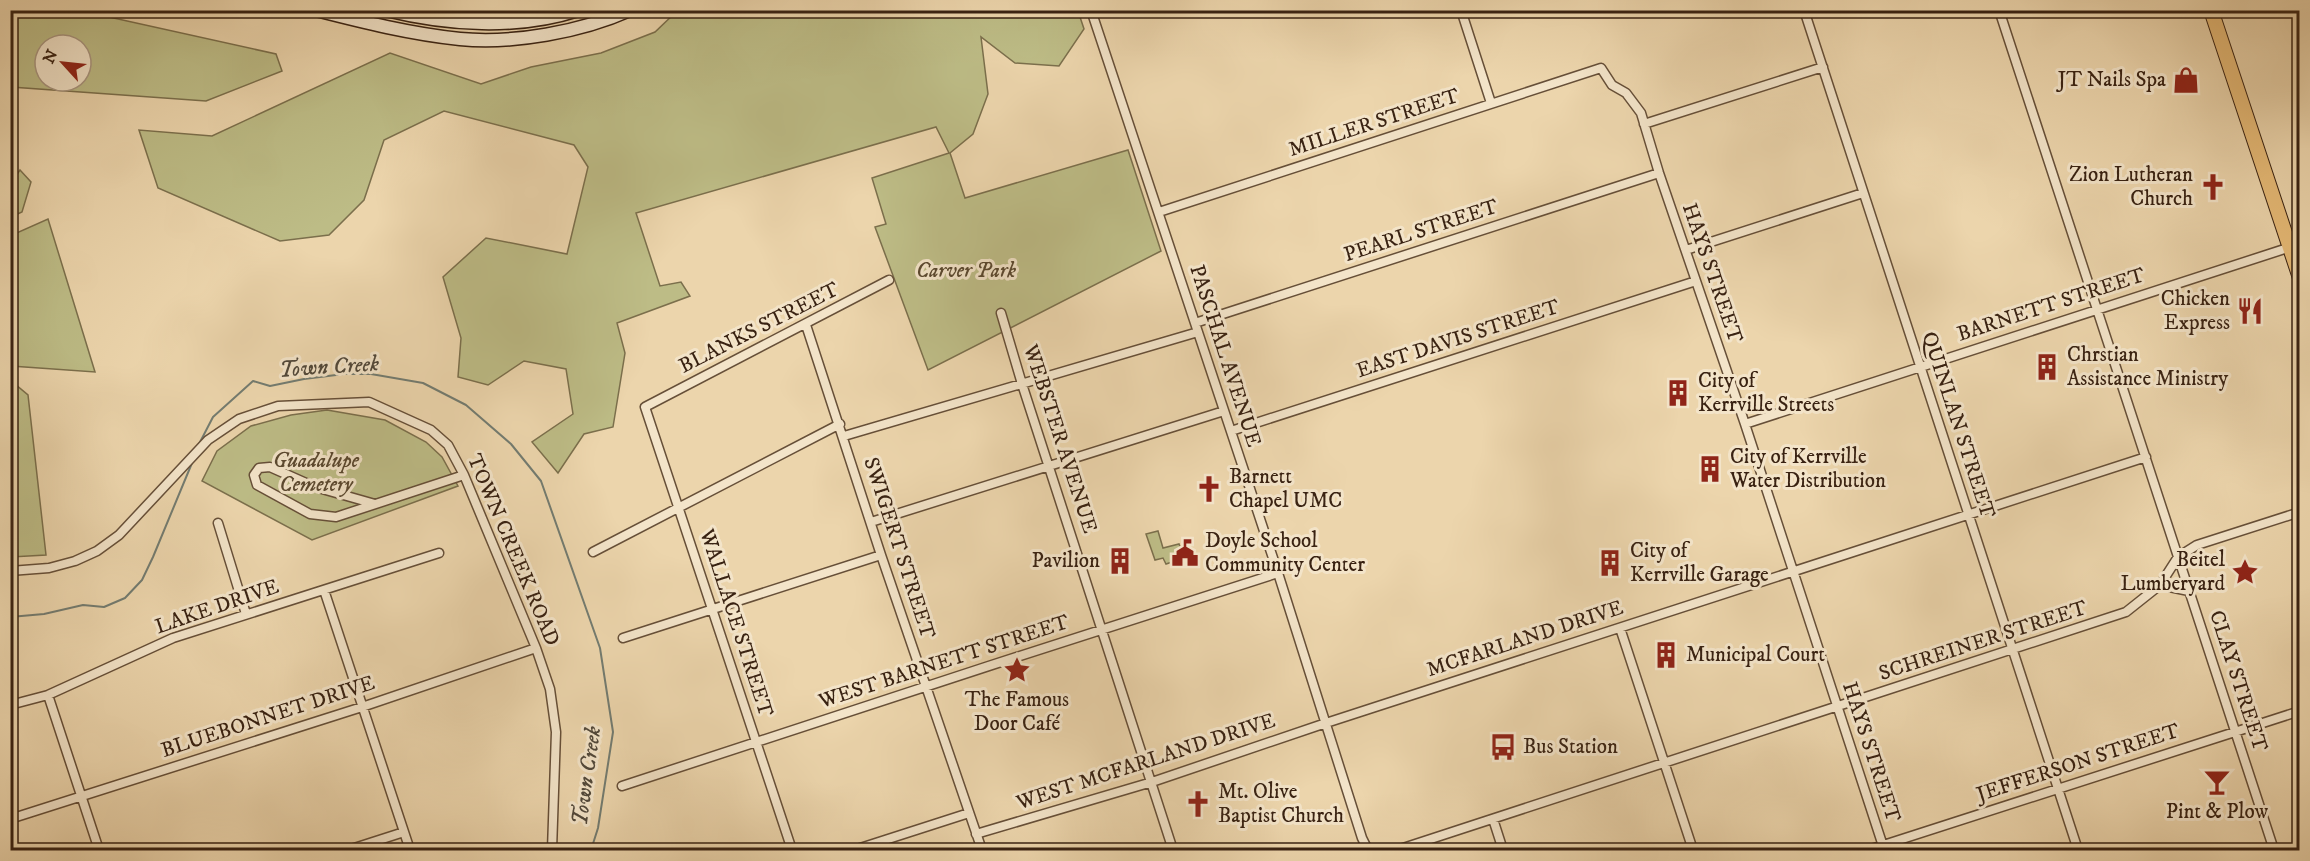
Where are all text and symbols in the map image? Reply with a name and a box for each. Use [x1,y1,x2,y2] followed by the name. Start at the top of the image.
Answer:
[33,33,93,93] north arrow
[39,46,62,67] text: N
[2171,65,2201,95] shop icon: JT Nails Spa
[2056,67,2166,93] place label: JT Nails Spa
[1285,83,1463,163] street label: MILLER STREET
[2069,162,2193,212] place label: Zion Lutheran Church
[2198,172,2228,202] church icon: Zion Lutheran Church
[1341,194,1501,268] street label: PEARL STREET
[1676,200,1748,346] street label: HAYS STREET
[916,258,1016,284] park label: Carver Park
[1183,262,1267,450] street label: PASCHAL AVENUE
[1954,262,2148,348] street label: BARNETT STREET
[675,276,843,380] street label: BLANKS STREET
[2161,286,2230,336] place label: Chicken Express
[1353,294,1563,384] street label: EAST DAVIS STREET
[2235,296,2265,326] restaurant icon: Chicken Express
[1916,328,2000,522] street label: QUINLAN STREET
[1017,340,1103,537] street label: WEBSTER AVENUE
[2067,342,2229,392] place label: Chrstian Assistance Ministry
[278,350,381,384] water label: Town Creek
[2032,352,2062,382] building icon: Chrstian Assistance Ministry
[1698,368,1834,418] place label: City of Kerrville Streets
[1663,378,1693,408] building icon: City of Kerrville Streets
[1729,444,1886,494] place label: City of Kerrville Water Distribution
[273,448,360,498] park label: Guadalupe Cemetery
[461,450,565,650] street label: TOWN CREEK ROAD
[857,454,941,642] street label: SWIGERT STREET
[1695,454,1725,484] building icon: City of Kerrville Water Distribution
[1229,464,1342,514] place label: Barnett Chapel UMC
[1194,474,1224,504] church icon: Barnett Chapel UMC
[693,525,779,720] street label: WALLACE STREET
[1205,528,1365,578] place label: Doyle School Community Center
[1170,538,1200,568] public building icon: Doyle School Community Center
[1630,538,1769,588] place label: City of Kerrville Garage
[1105,546,1135,576] building icon: Pavilion
[2121,547,2226,597] place label: Beitel Lumberyard
[1031,548,1100,574] place label: Pavilion
[1595,548,1625,578] building icon: City of Kerrville Garage
[2230,557,2260,587] place icon: Beitel Lumberyard
[152,574,282,640] street label: LAKE DRIVE
[1423,595,1627,683] street label: MCFARLAND DRIVE
[1876,595,2090,687] street label: SCHREINER STREET
[2203,607,2273,755] street label: CLAY STREET
[815,609,1072,715] street label: WEST BARNETT STREET
[1651,640,1681,670] building icon: Municipal Court
[1686,642,1825,668] place label: Municipal Court
[1002,655,1032,685] place icon: The Famous Door Café
[158,670,378,764] street label: BLUEBONNET DRIVE
[1836,679,1906,825] street label: HAYS STREET
[965,687,1069,737] place label: The Famous Door Café
[1012,708,1279,816] street label: WEST MCFARLAND DRIVE
[1971,718,2183,809] street label: JEFFERSON STREET
[567,724,607,827] water label: Town Creek
[1488,732,1518,762] bus stop icon: Bus Station
[1523,734,1618,760] place label: Bus Station
[2202,767,2232,797] bar icon: Pint & Plow
[1218,779,1344,829] place label: Mt. Olive Baptist Church
[1183,789,1213,819] church icon: Mt. Olive Baptist Church
[2166,799,2269,825] place label: Pint & Plow

